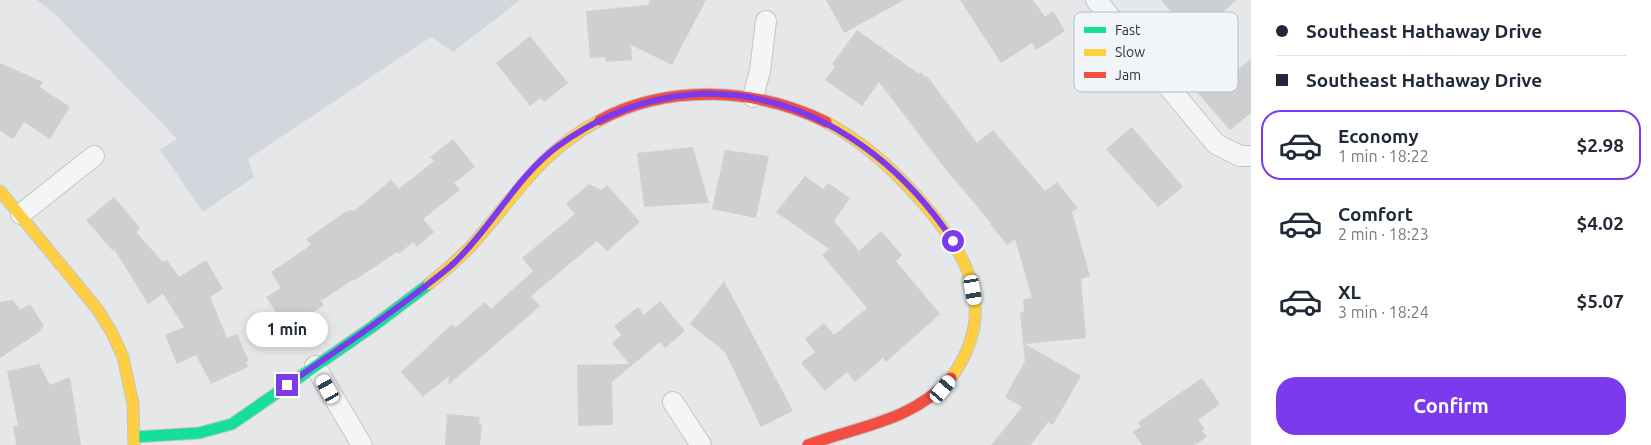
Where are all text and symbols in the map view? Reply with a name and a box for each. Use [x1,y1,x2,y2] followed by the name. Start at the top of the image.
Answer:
[1074,12,1238,92] legend
[1306,20,1542,42] text: Southeast Hathaway Drive
[1115,22,1141,38] text: Fast
[1115,44,1145,60] text: Slow
[1115,67,1141,83] text: Jam
[1306,69,1542,91] text: Southeast Hathaway Drive
[1278,123,1323,168] icon: car
[1338,125,1419,147] text: Economy
[1576,134,1624,156] text: $2.98
[1338,147,1429,165] text: 1 min · 18:22
[1278,201,1323,246] icon: car
[1338,203,1413,225] text: Comfort
[1576,212,1624,234] text: $4.02
[1338,225,1429,243] text: 2 min · 18:23
[942,230,964,252] route start
[963,274,982,306] car
[1278,279,1323,324] icon: car
[1338,281,1361,303] text: XL
[1576,290,1624,312] text: $5.07
[1338,303,1429,321] text: 3 min · 18:24
[246,312,328,348] callout: 1 min
[267,320,307,338] text: 1 min
[314,372,341,406] car
[927,373,958,405] car
[276,374,298,396] route end
[1276,377,1626,435] button: Confirm

